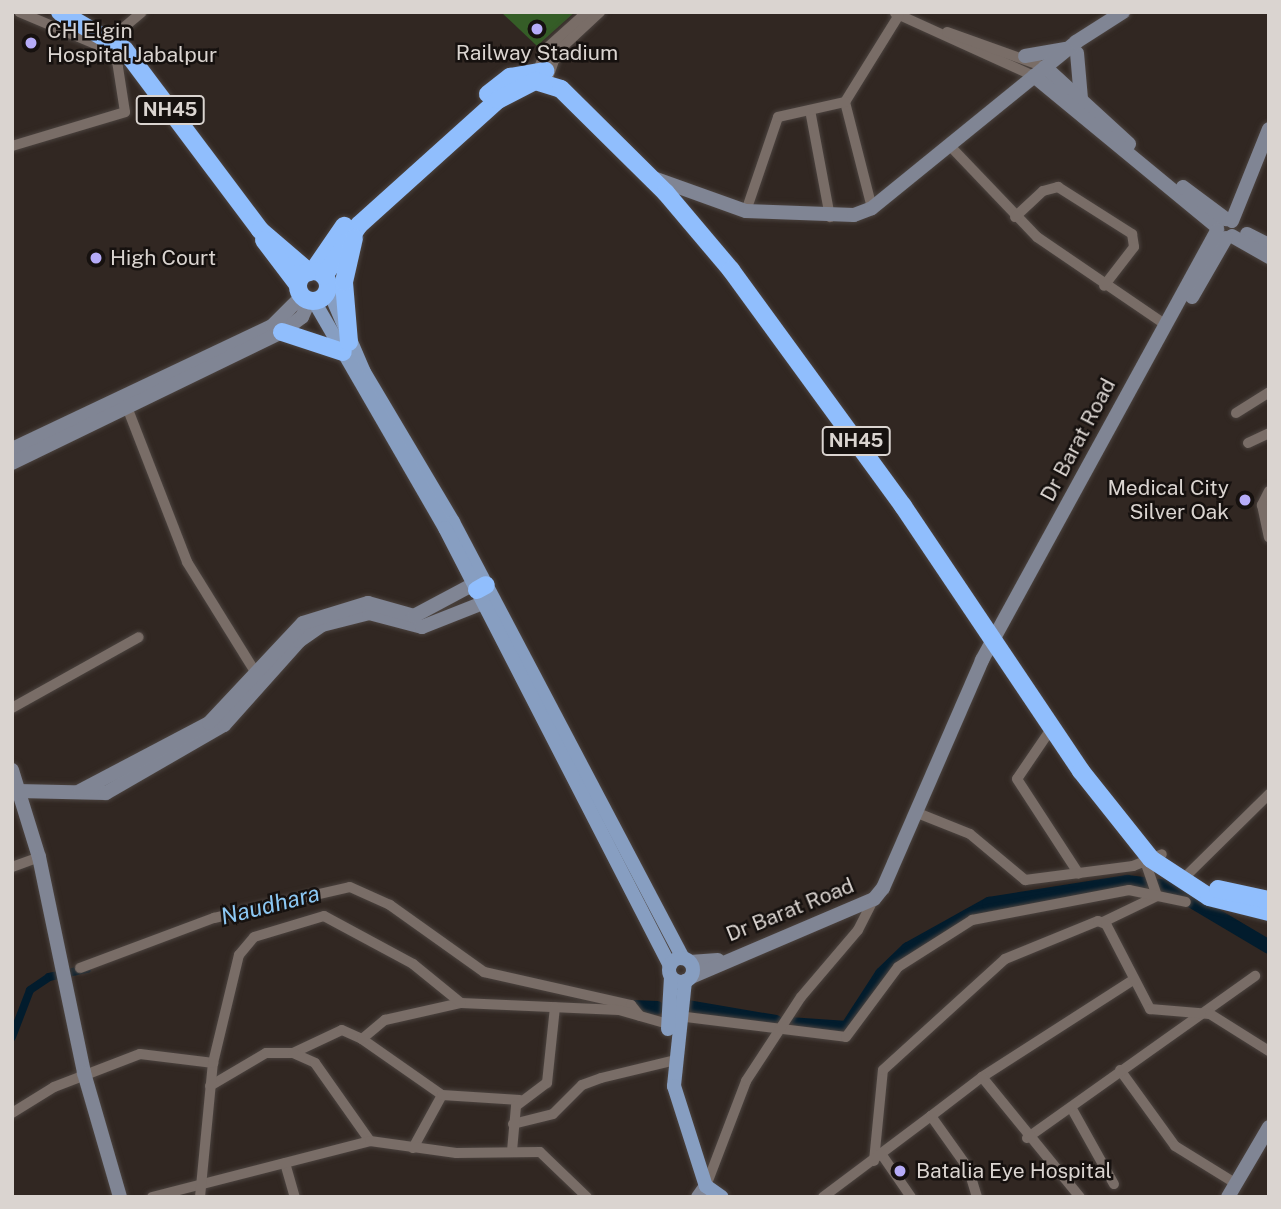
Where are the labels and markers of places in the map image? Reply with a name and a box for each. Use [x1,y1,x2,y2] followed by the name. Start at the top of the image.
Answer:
[47,18,217,68] place label: CH Elgin Hospital Jabalpur
[529,21,545,37] marker: Railway Stadium
[21,33,41,53] marker: CH Elgin Hospital Jabalpur
[456,40,618,66] place label: Railway Stadium
[110,245,216,271] place label: High Court
[88,250,104,266] marker: High Court
[1107,475,1229,525] place label: Medical City Silver Oak
[1235,490,1255,510] marker: Medical City Silver Oak
[916,1158,1112,1184] place label: Batalia Eye Hospital
[890,1161,910,1181] marker: Batalia Eye Hospital

